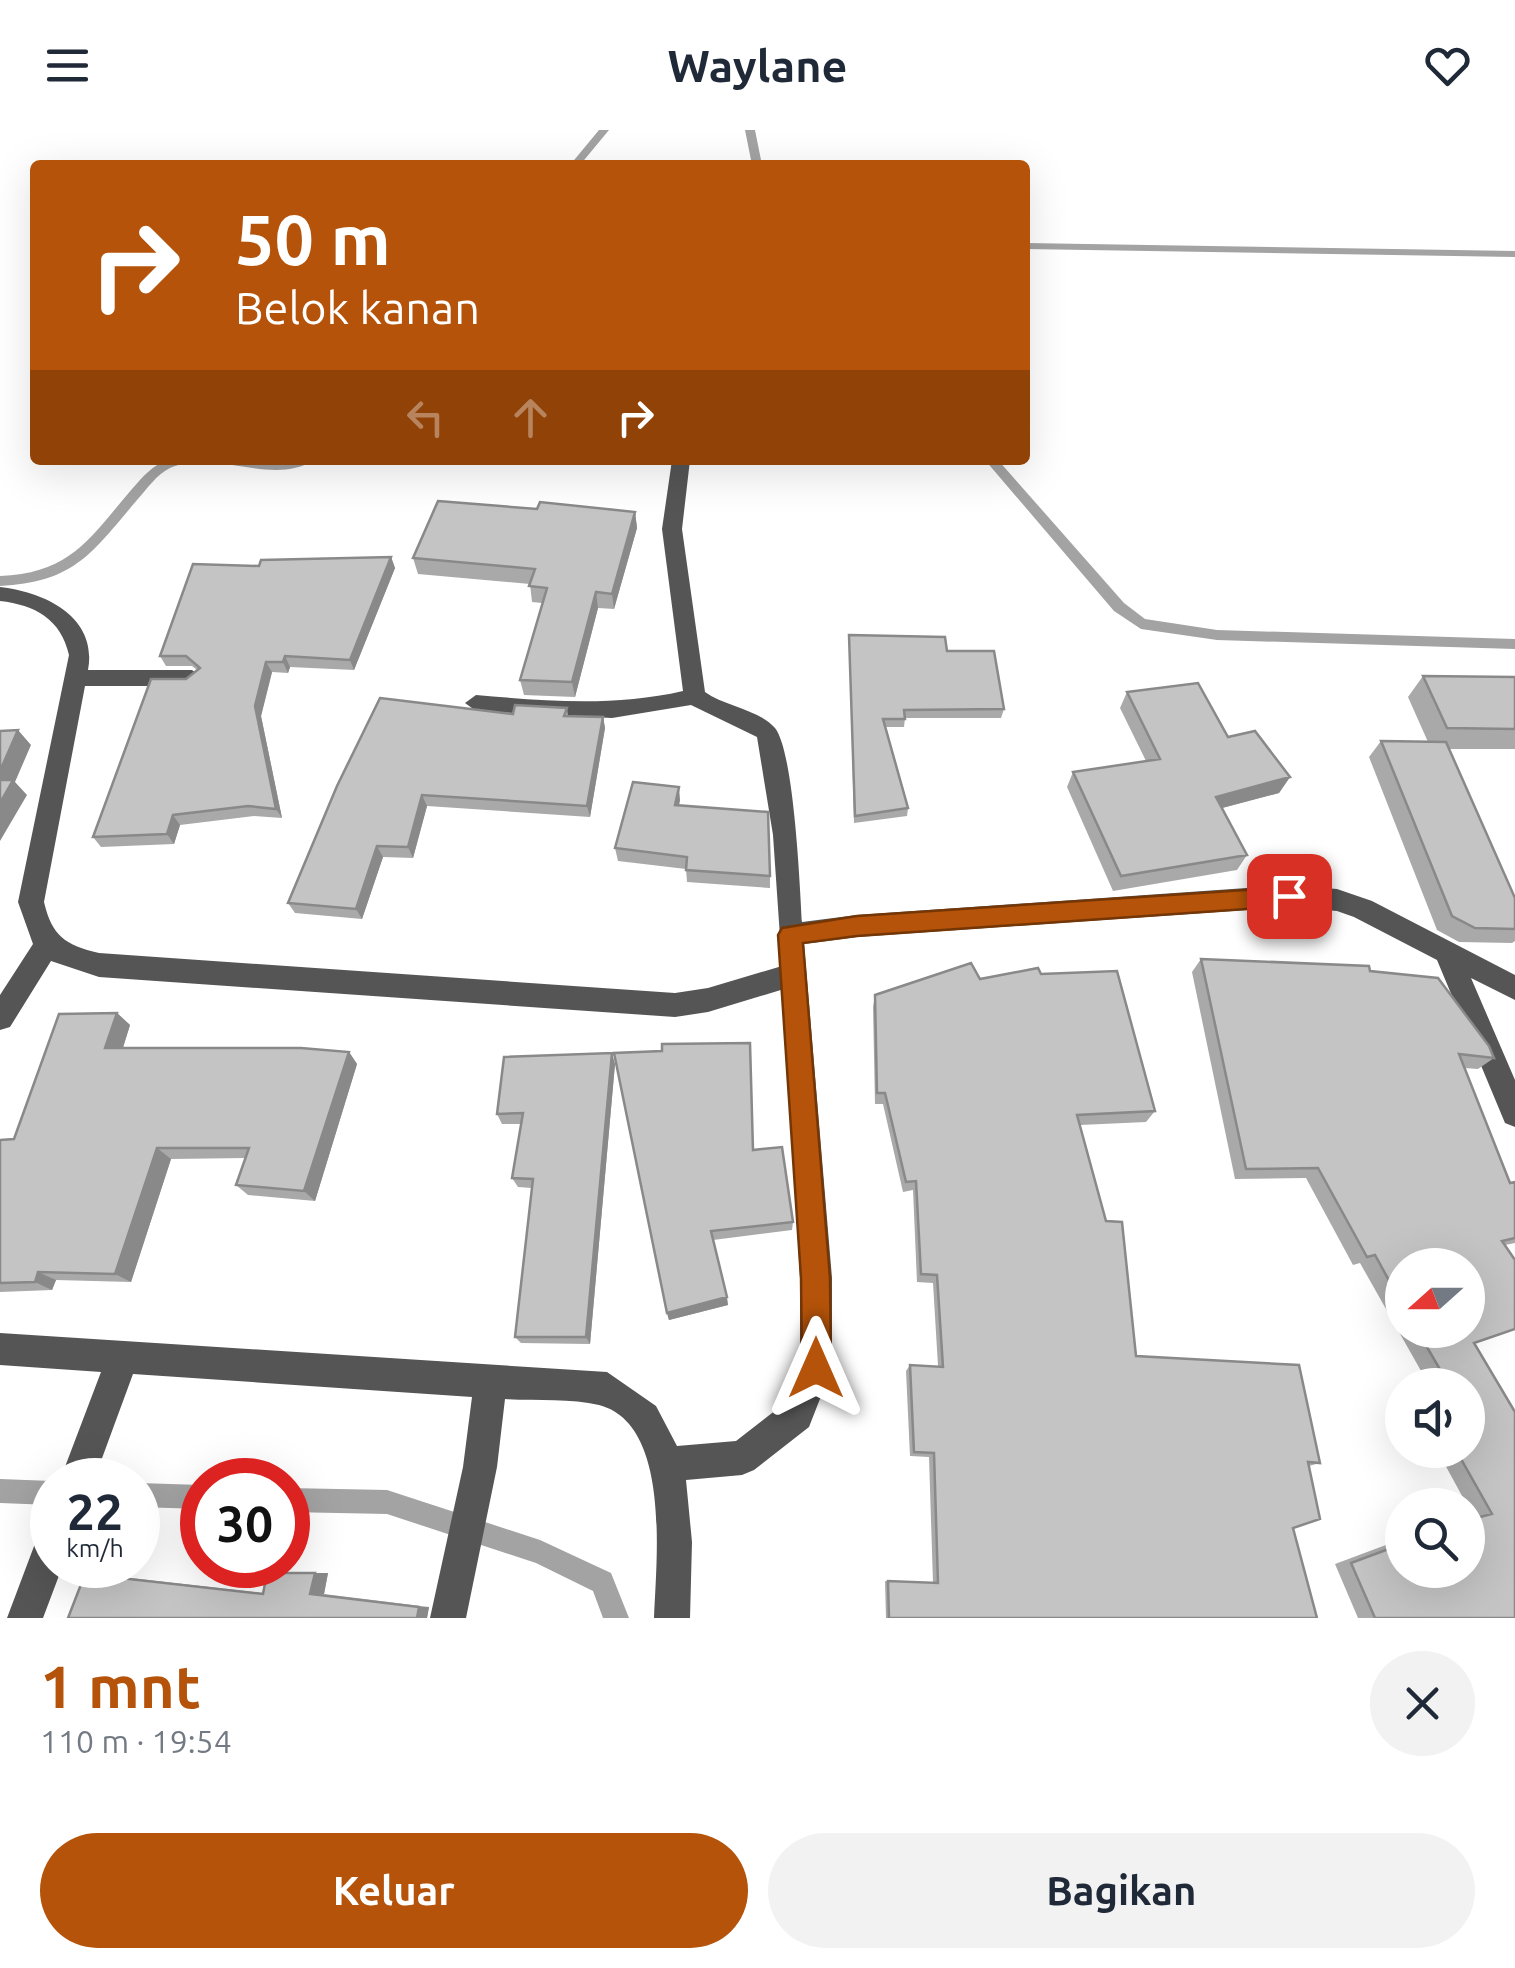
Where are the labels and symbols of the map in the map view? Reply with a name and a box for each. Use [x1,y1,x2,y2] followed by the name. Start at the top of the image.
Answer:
[1247,854,1332,939] pin
[1385,1248,1485,1348] north arrow
[764,1316,868,1420] position arrow
[180,1458,310,1588] speed limit sign: 30

